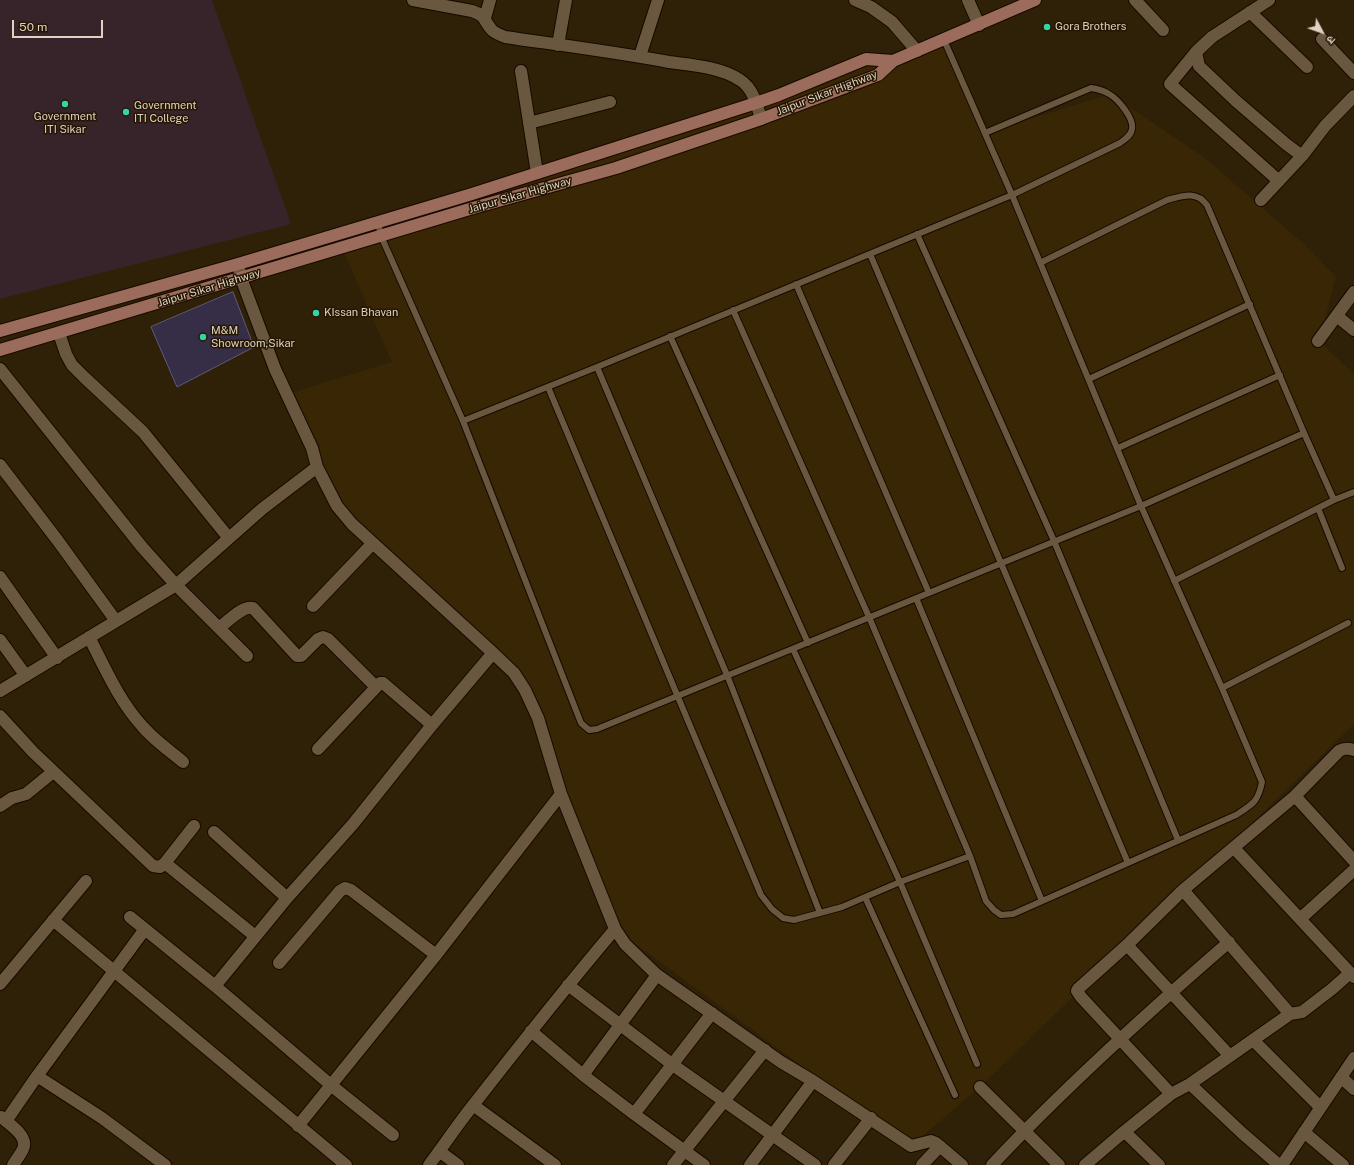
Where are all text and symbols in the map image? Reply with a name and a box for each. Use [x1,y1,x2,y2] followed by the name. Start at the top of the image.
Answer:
[14,12,105,38] scale bar
[1302,12,1342,52] north arrow
[19,20,47,34] text: 50 m
[1055,20,1126,34] place label: Gora Brothers
[1042,22,1052,32] marker: Gora Brothers
[1324,34,1338,46] text: उ
[775,68,879,118] street label: Jaipur Sikar Highway
[60,99,70,109] marker: Government ITI Sikar
[134,99,197,125] place label: Government ITI College
[121,107,131,117] marker: Government ITI College
[34,110,96,136] place label: Government ITI Sikar
[467,174,573,216] street label: Jaipur Sikar Highway
[156,266,262,310] street label: Jaipur Sikar Highway
[324,306,398,320] place label: KIssan Bhavan
[311,308,321,318] marker: KIssan Bhavan
[211,324,295,350] place label: M&M Showroom,Sikar
[198,332,208,342] marker: M&M Showroom,Sikar

